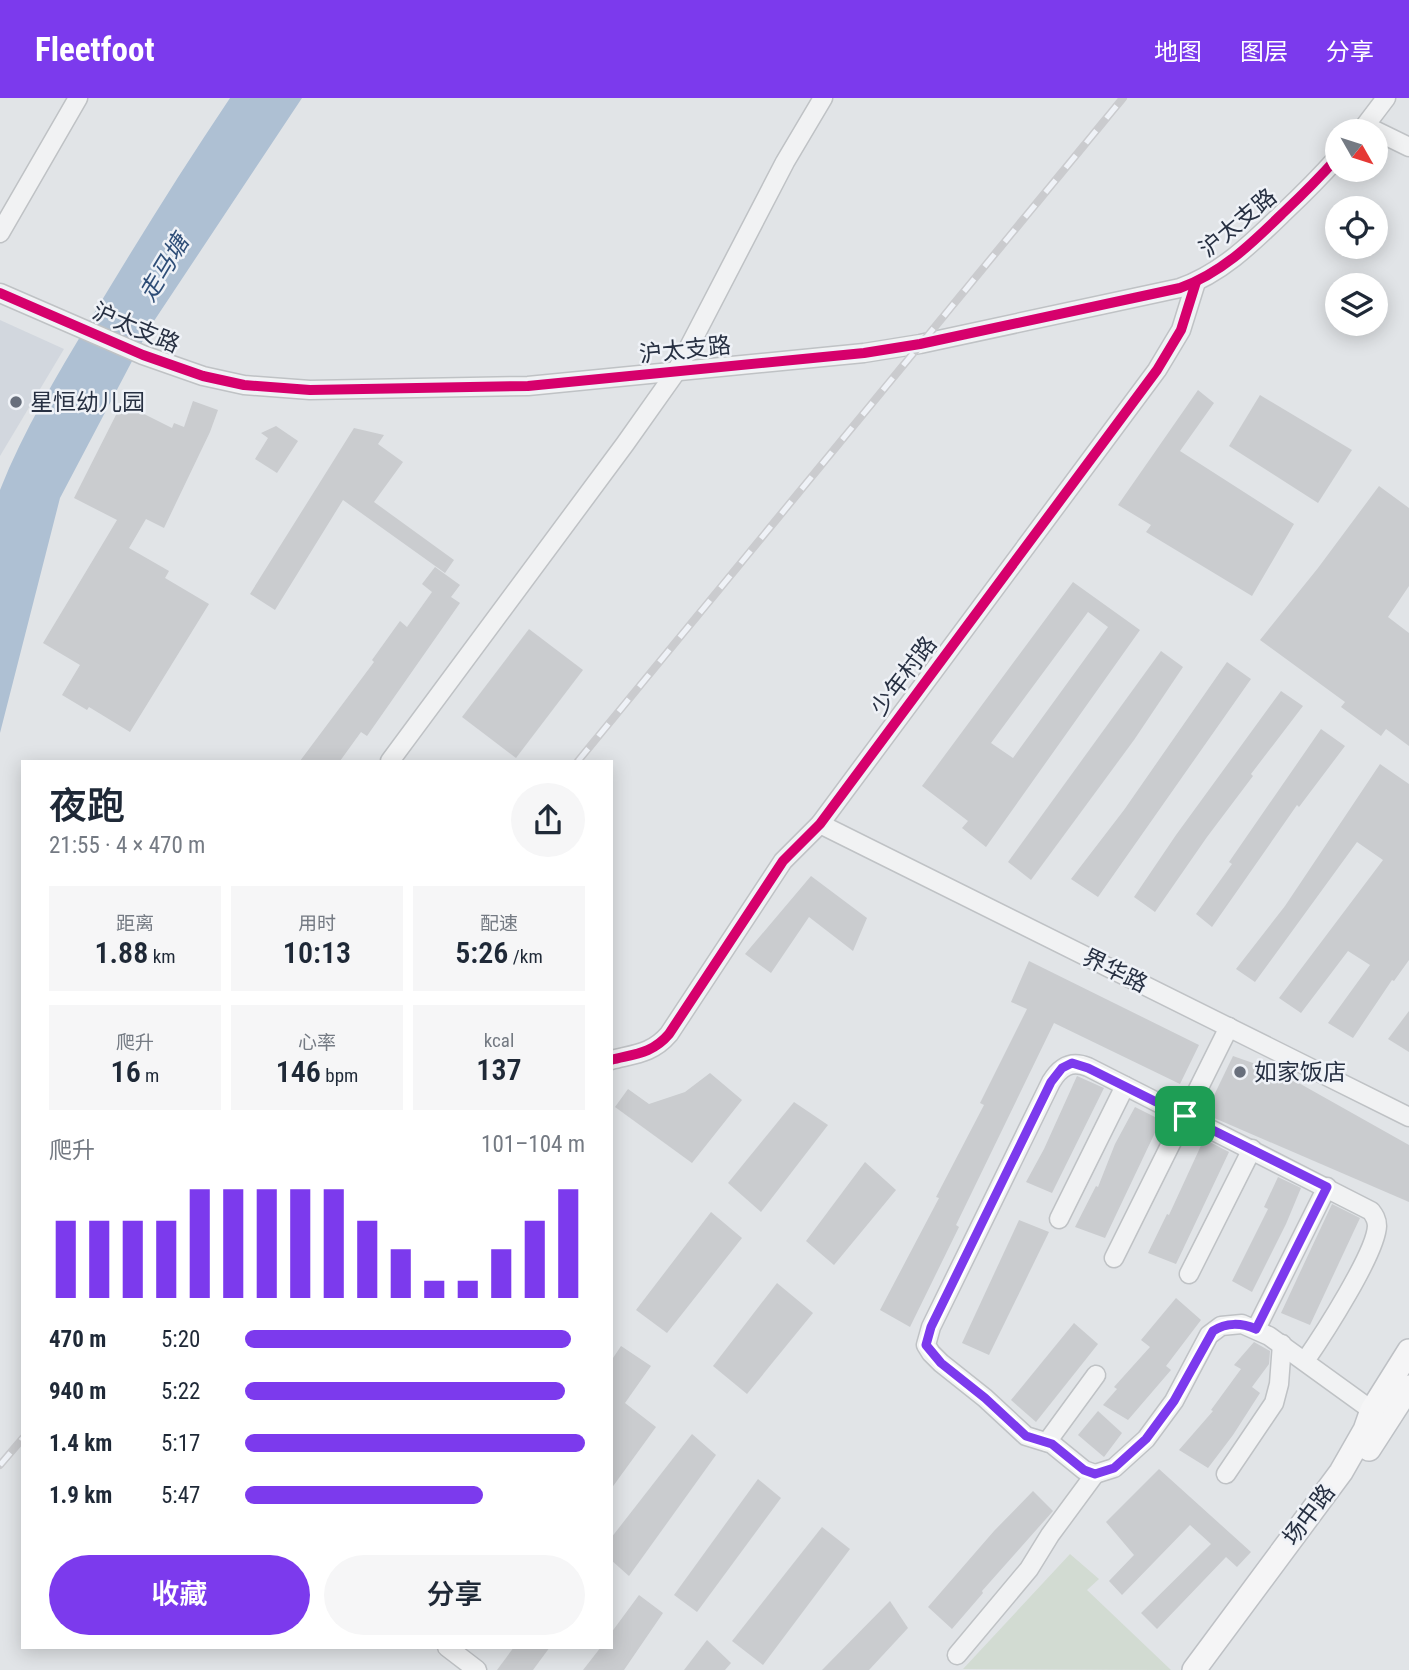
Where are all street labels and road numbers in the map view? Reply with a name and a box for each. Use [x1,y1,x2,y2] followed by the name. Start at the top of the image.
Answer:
[1194,183,1282,263] street label: 沪太支路
[88,298,184,358] street label: 沪太支路
[638,332,732,368] street label: 沪太支路
[866,631,942,721] street label: 少年村路
[1078,944,1152,998] street label: 界华路
[1277,1479,1341,1551] street label: 场中路

